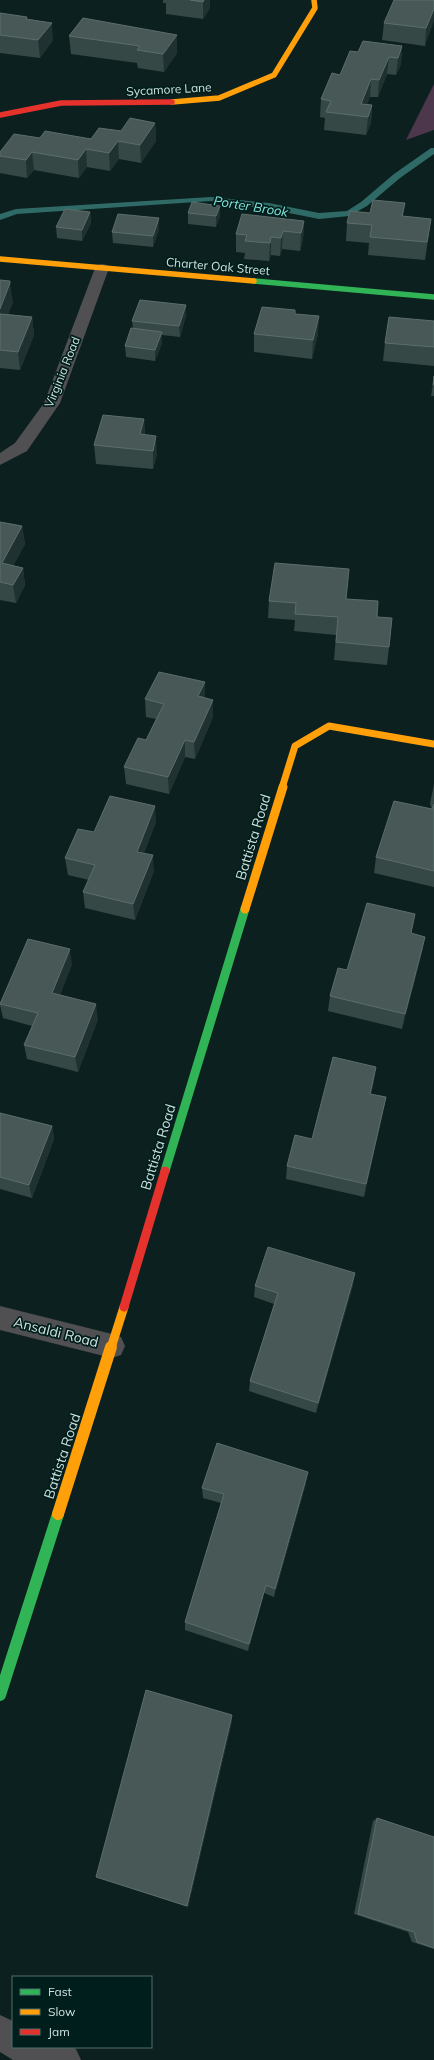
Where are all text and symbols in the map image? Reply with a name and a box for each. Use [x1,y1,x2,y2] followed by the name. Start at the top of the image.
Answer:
[126,79,212,99] street label: Sycamore Lane
[213,192,290,220] water label: Porter Brook
[165,254,271,278] street label: Charter Oak Street
[41,334,83,410] street label: Virginia Road
[231,792,275,882] street label: Battista Road
[136,1102,180,1192] street label: Battista Road
[12,1313,100,1351] street label: Ansaldi Road
[40,1411,84,1501] street label: Battista Road
[12,1976,152,2048] legend
[48,1984,72,1999] text: Fast
[48,2004,76,2019] text: Slow
[48,2024,70,2039] text: Jam

